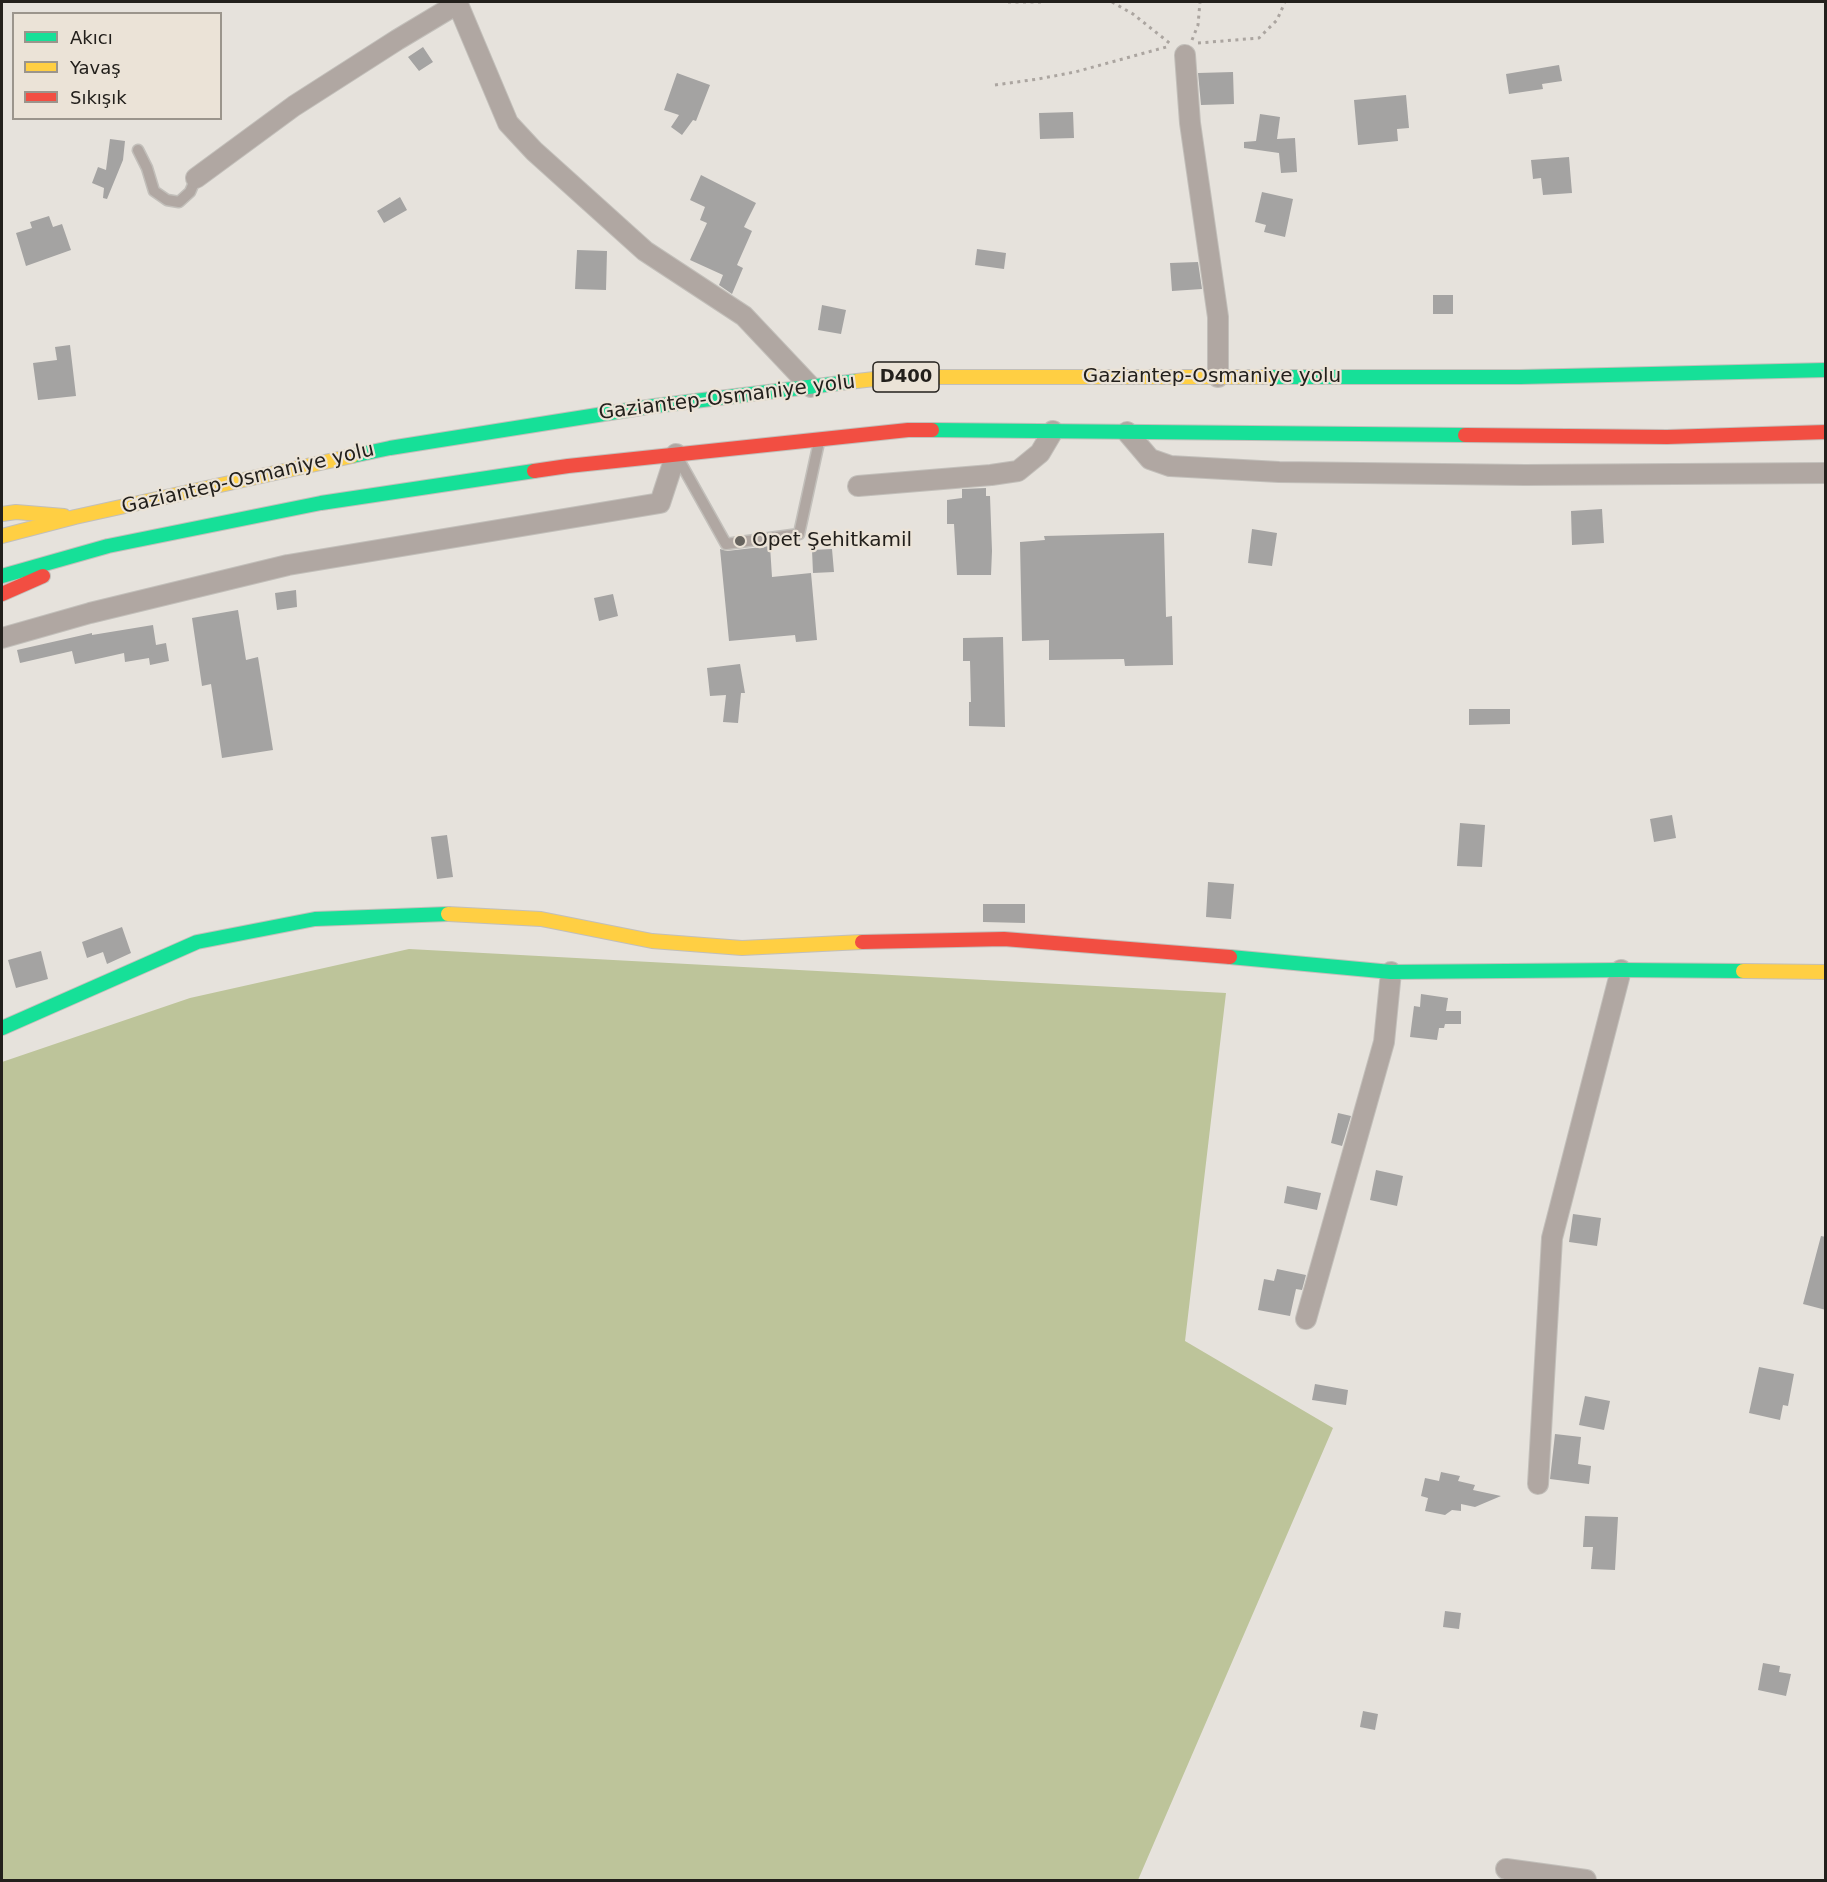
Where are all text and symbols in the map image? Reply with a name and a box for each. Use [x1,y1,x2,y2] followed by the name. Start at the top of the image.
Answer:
[12,12,222,120] legend
[70,27,113,48] text: Akıcı
[70,57,121,78] text: Yavaş
[70,87,127,108] text: Sıkışık
[873,362,939,392] road number: D400
[1083,365,1341,389] street label: Gaziantep-Osmaniye yolu
[597,370,857,426] street label: Gaziantep-Osmaniye yolu
[119,438,377,520] street label: Gaziantep-Osmaniye yolu
[752,529,912,553] place label: Opet Şehitkamil
[733,534,747,548] marker: Opet Şehitkamil

